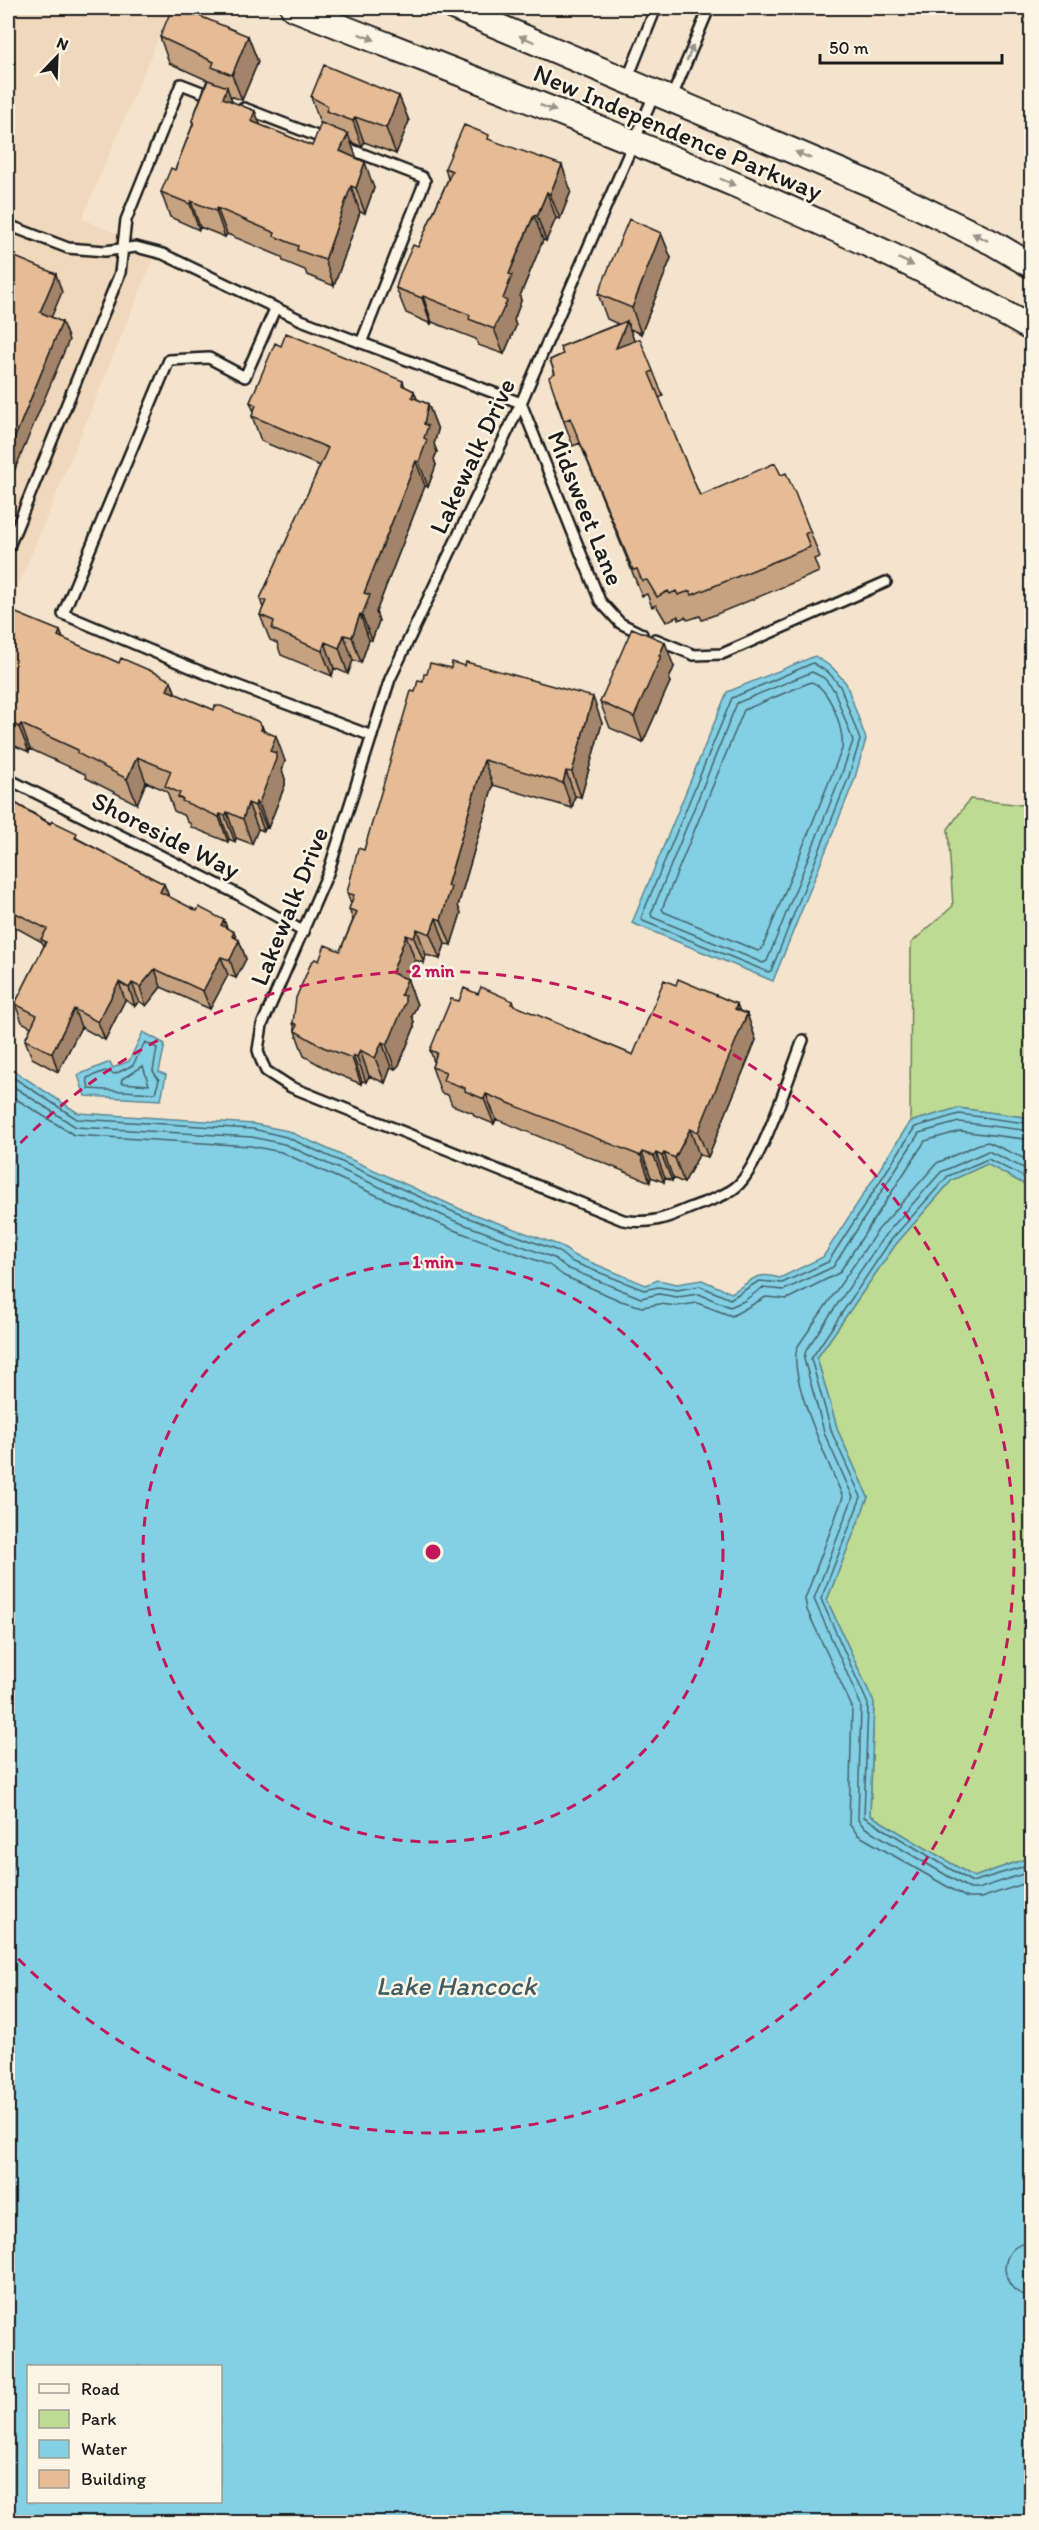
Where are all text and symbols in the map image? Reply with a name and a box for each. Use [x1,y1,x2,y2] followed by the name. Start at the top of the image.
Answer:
[27,27,87,87] north arrow
[820,27,1002,65] scale bar
[358,32,376,42] one-way arrow
[54,33,71,55] text: N
[518,34,536,43] one-way arrow
[829,37,869,59] text: 50 m
[685,44,695,62] one-way arrow
[529,57,827,207] street label: New Independence Parkway
[539,104,557,113] one-way arrow
[794,150,812,160] one-way arrow
[720,177,738,187] one-way arrow
[972,232,989,242] one-way arrow
[897,257,915,267] one-way arrow
[422,373,522,539] street label: Lakewalk Drive
[540,426,632,590] street label: Midsweet Lane
[87,784,245,886] street label: Shoreside Way
[243,822,335,990] street label: Lakewalk Drive
[412,960,455,982] text: 2 min
[412,1251,454,1273] text: 1 min
[423,1542,443,1562] centre of rings
[376,1969,539,2002] water label: Lake Hancock
[27,2365,222,2503] legend
[81,2378,120,2400] text: Road
[81,2408,116,2430] text: Park
[81,2438,127,2460] text: Water
[81,2468,147,2490] text: Building

